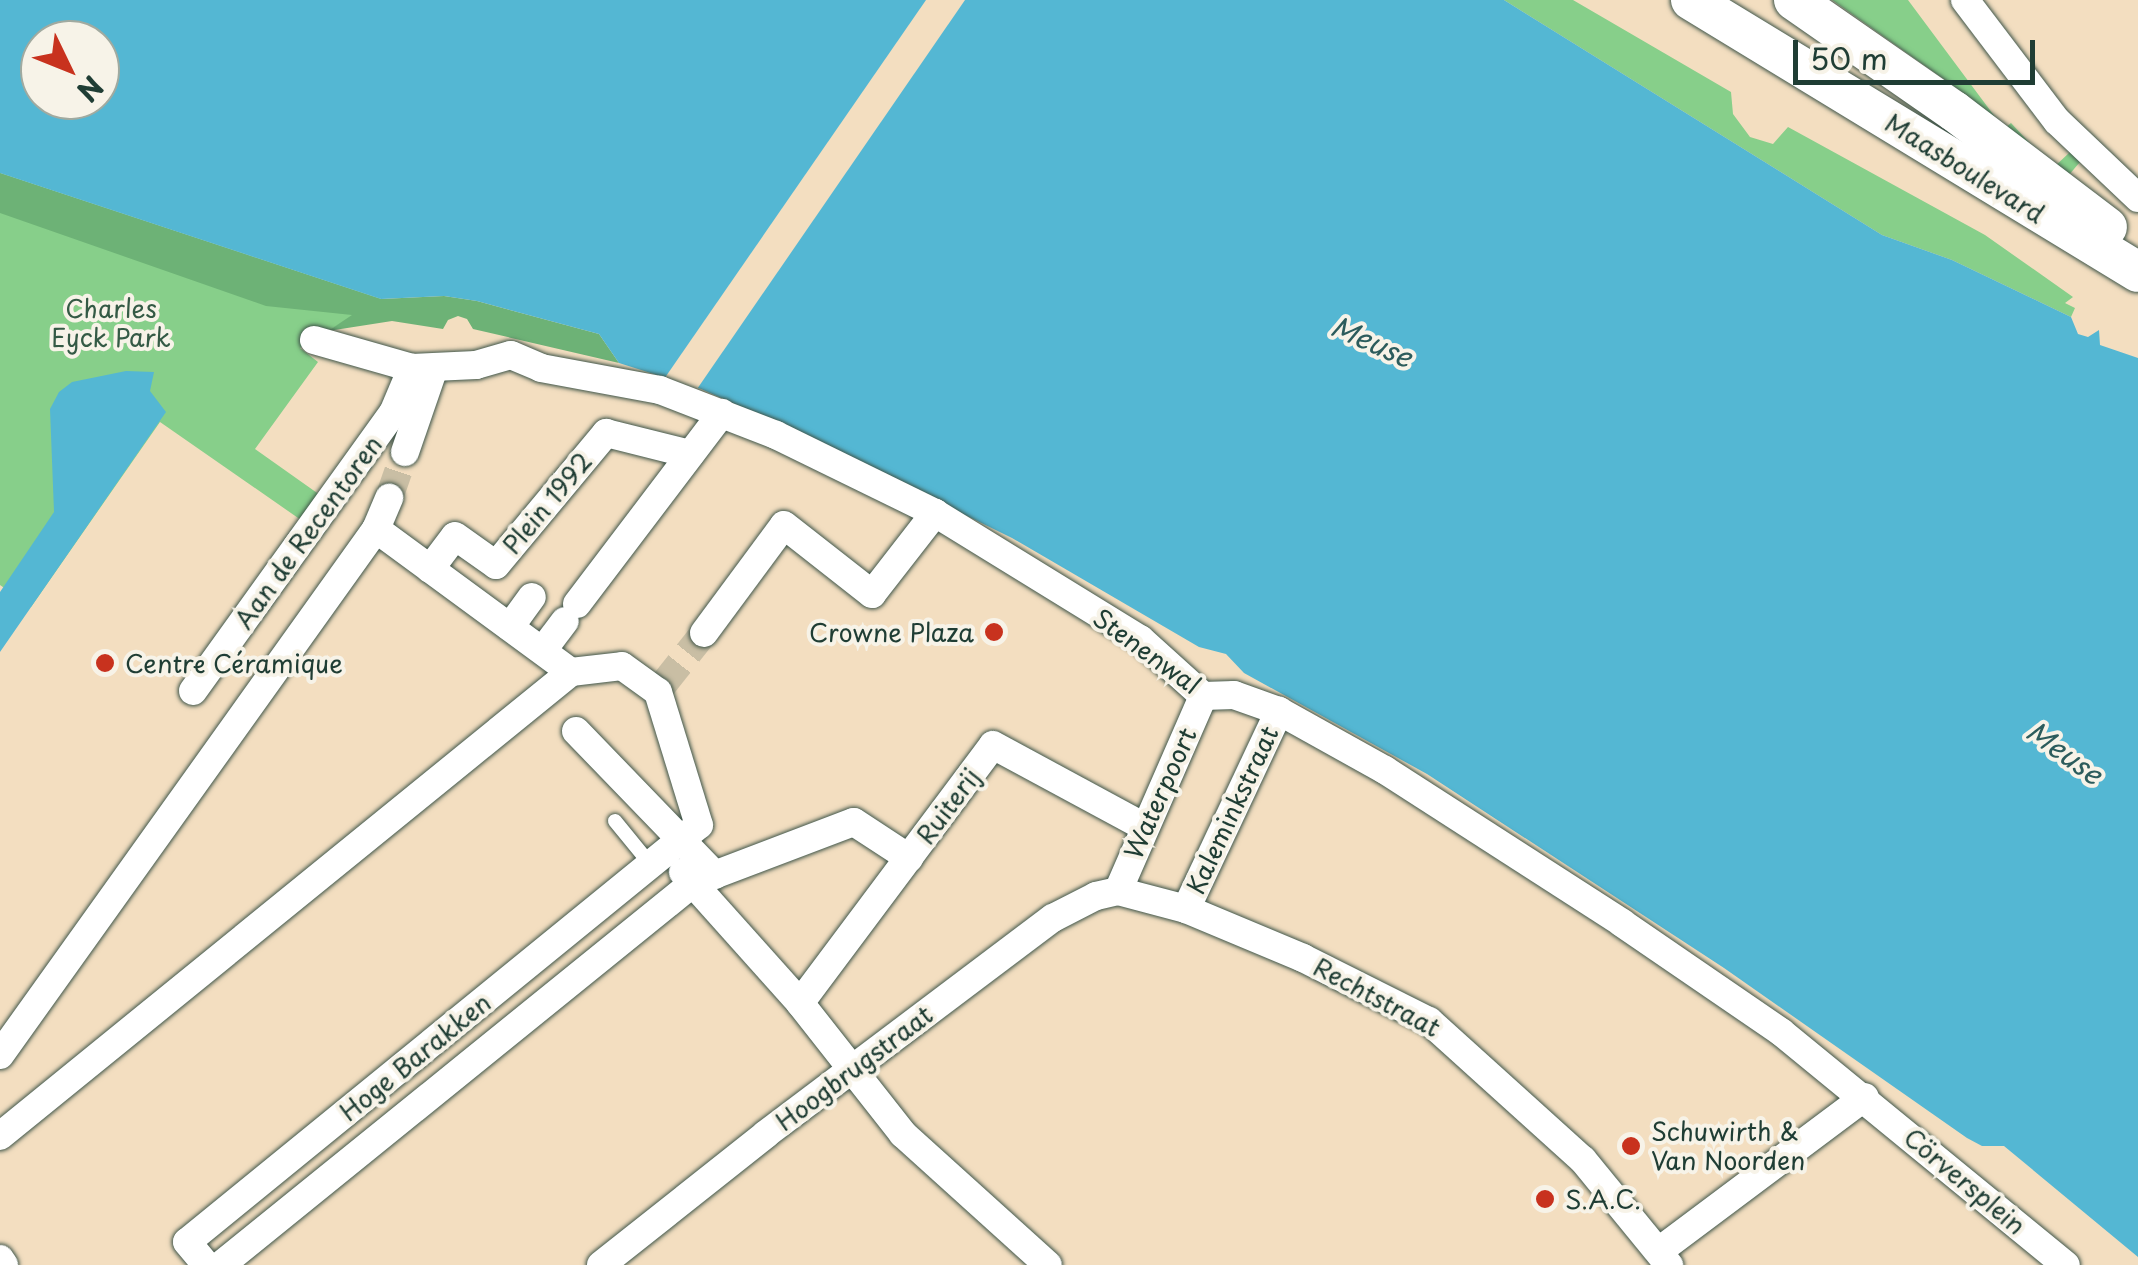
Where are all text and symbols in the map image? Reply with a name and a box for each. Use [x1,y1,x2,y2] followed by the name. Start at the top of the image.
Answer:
[20,20,120,120] north arrow
[1798,20,2040,82] scale bar
[1810,35,1888,80] text: 50 m
[68,67,114,112] text: N
[1880,107,2050,229] street label: Maasboulevard
[51,294,171,353] park label: Charles Eyck Park
[1326,308,1418,374] water label: Meuse
[228,430,388,634] street label: Aan de Recentoren
[496,446,598,560] street label: Plein 1992
[1088,602,1206,700] street label: Stenenwal
[810,617,974,647] place label: Crowne Plaza
[983,621,1005,643] marker: Crowne Plaza
[125,648,345,678] place label: Centre Céramique
[94,652,116,674] marker: Centre Céramique
[2021,713,2109,791] water label: Meuse
[1180,721,1284,899] street label: Kaleminkstraat
[1118,723,1202,863] street label: Waterpoort
[910,762,986,850] street label: Ruiterij
[1309,951,1445,1043] street label: Rechtstraat
[333,987,497,1127] street label: Hoge Barakken
[770,999,938,1137] street label: Hoogbrugstraat
[1651,1117,1805,1176] place label: Schuwirth & Van Noorden
[1898,1122,2032,1240] street label: Cörversplein
[1620,1135,1642,1157] marker: Schuwirth & Van Noorden
[1565,1184,1641,1214] place label: S.A.C.
[1534,1188,1556,1210] marker: S.A.C.

